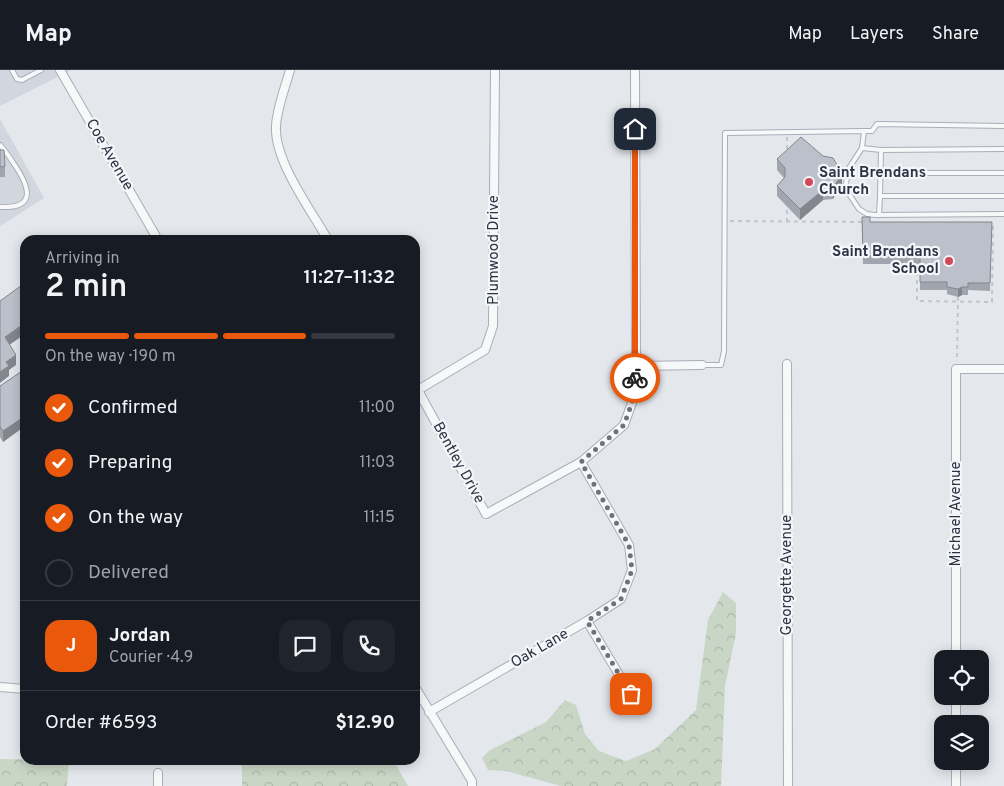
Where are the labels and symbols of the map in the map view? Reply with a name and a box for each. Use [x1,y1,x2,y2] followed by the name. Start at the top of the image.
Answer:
[614,108,656,150] pin
[81,116,137,194] street label: Coe Avenue
[819,164,926,200] place label: Saint Brendans Church
[803,176,815,188] marker: Saint Brendans Church
[485,195,504,305] street label: Plumwood Drive
[832,243,939,279] place label: Saint Brendans School
[943,255,955,267] marker: Saint Brendans School
[610,353,660,403] courier
[428,419,488,507] street label: Bentley Drive
[947,461,966,567] street label: Michael Avenue
[778,515,797,635] street label: Georgette Avenue
[508,625,572,673] street label: Oak Lane
[610,673,652,715] pin

